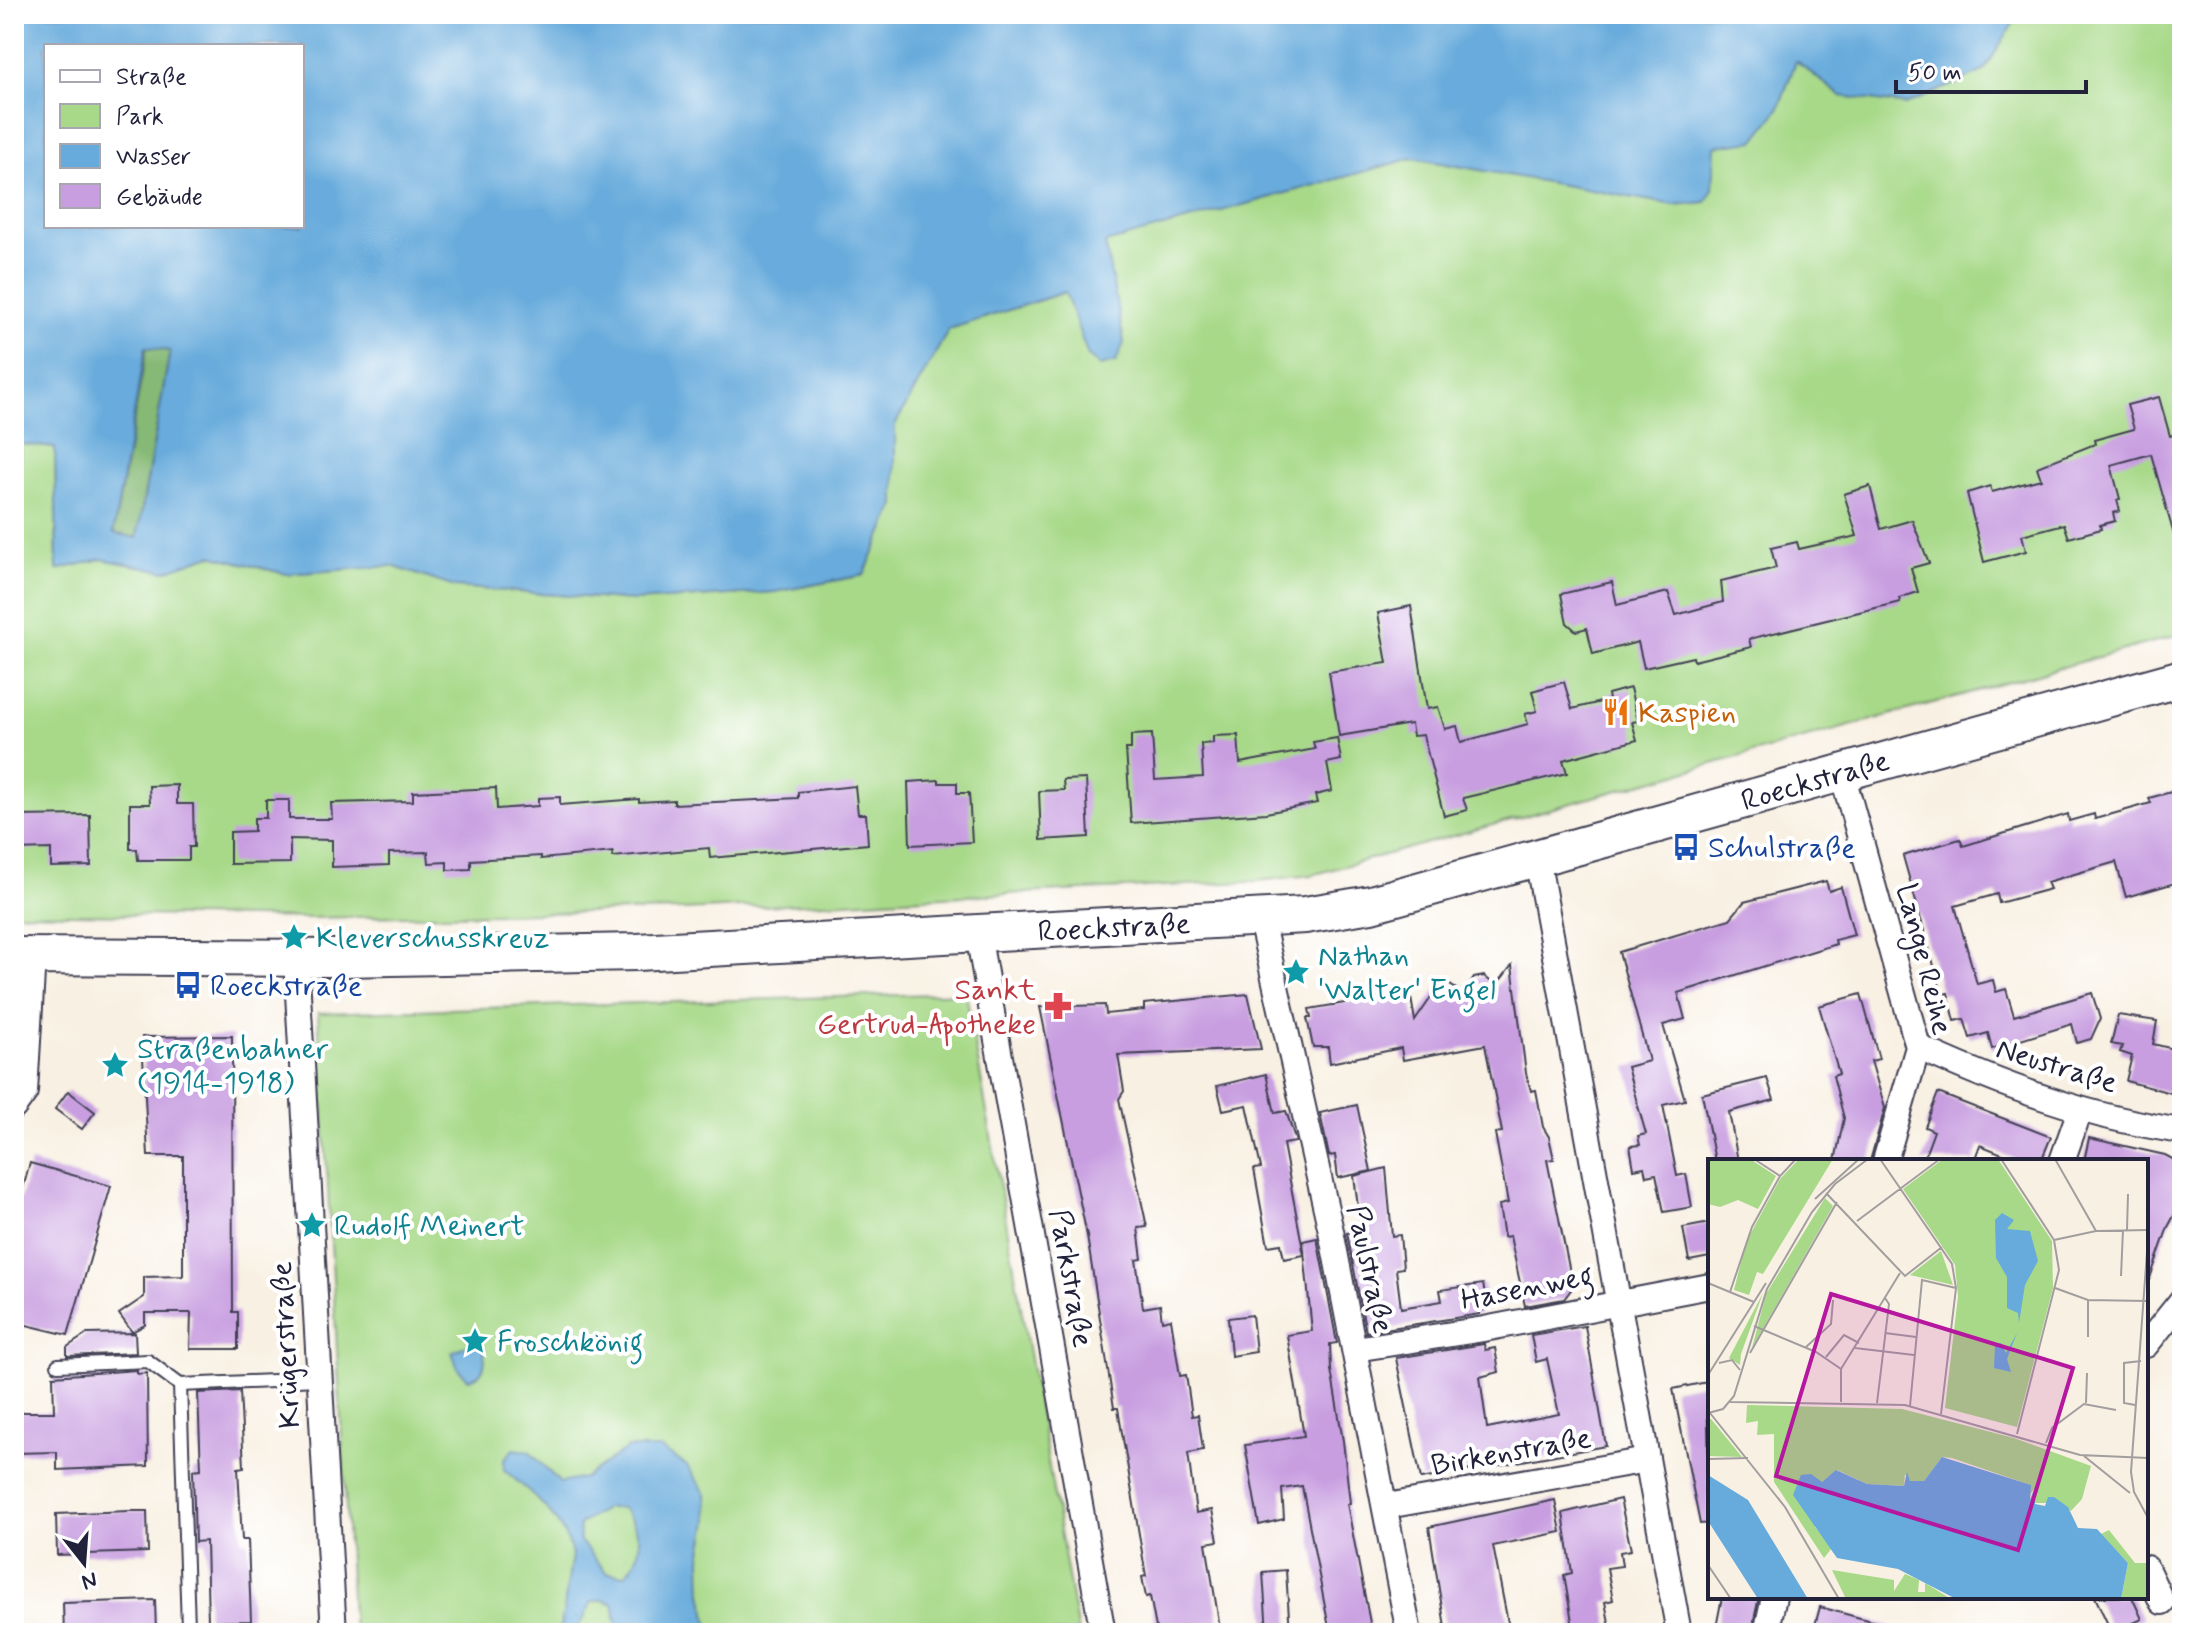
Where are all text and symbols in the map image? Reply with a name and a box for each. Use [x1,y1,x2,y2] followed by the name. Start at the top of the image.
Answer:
[44,44,304,228] legend
[1896,44,2086,94] scale bar
[1908,58,1962,89] text: 50 m
[116,62,187,93] text: Straße
[116,102,164,133] text: Park
[116,142,191,173] text: Wasser
[116,182,203,213] text: Gebäude
[1638,694,1736,733] place label: Kaspien
[1601,697,1631,727] restaurant icon: Kaspien
[1737,742,1894,821] street label: Roeckstraße
[1708,829,1856,868] place label: Schulstraße
[1671,832,1701,862] bus stop icon: Schulstraße
[1884,880,1961,1039] street label: Lange Reihe
[1037,905,1191,952] street label: Roeckstraße
[316,919,550,958] place label: Kleverschusskreuz
[279,922,309,952] place icon: Kleverschusskreuz
[1318,937,1496,1013] place label: Nathan 'Walter' Engel
[1281,957,1311,987] place icon: Nathan 'Walter' Engel
[210,967,363,1006] place label: Roeckstraße
[173,970,203,1000] bus stop icon: Roeckstraße
[817,971,1036,1047] place label: Sankt Gertrud-Apotheke
[1043,991,1073,1021] pharmacy icon: Sankt Gertrud-Apotheke
[137,1030,329,1103] place label: Straßenbahner (1914-1918)
[1991,1030,2122,1103] street label: Neustraße
[100,1050,130,1080] place icon: Straßenbahner (1914-1918)
[1708,1159,2148,1599] inset map
[1337,1202,1402,1337] street label: Paulstraße
[1039,1206,1102,1350] street label: Parkstraße
[334,1207,524,1246] place label: Rudolf Meinert
[297,1210,327,1240] place icon: Rudolf Meinert
[1458,1257,1598,1323] street label: Hasenweg
[263,1260,310,1429] street label: Krügerstraße
[497,1323,643,1365] place label: Froschkönig
[460,1326,490,1356] place icon: Froschkönig
[1428,1419,1594,1486] street label: Birkenstraße
[44,1523,124,1603] north arrow
[78,1565,100,1596] text: N

